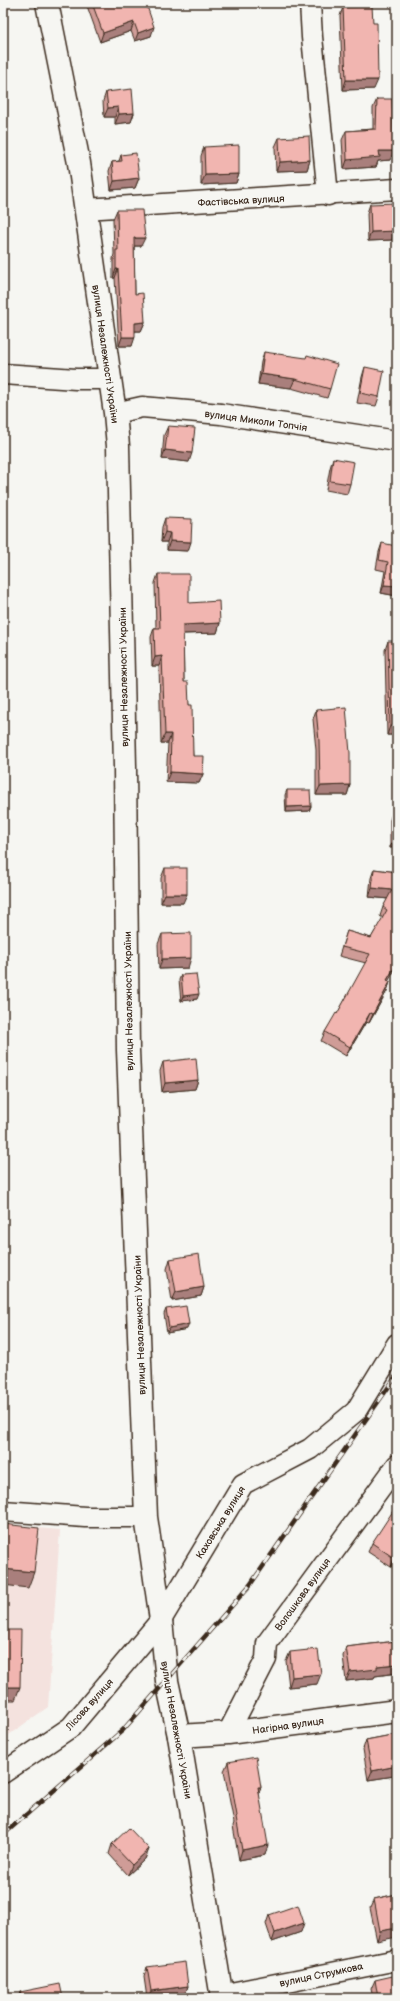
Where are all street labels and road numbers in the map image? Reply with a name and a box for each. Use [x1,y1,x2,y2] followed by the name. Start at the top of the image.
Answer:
[197,193,285,209] street label: Фастівська вулиця
[89,284,121,424] street label: вулиця Незалежності України
[204,408,308,434] street label: вулиця Миколи Топчія
[117,607,131,747] street label: вулиця Незалежності України
[122,931,136,1071] street label: вулиця Незалежності України
[132,1255,148,1395] street label: вулиця Незалежності України
[194,1484,248,1561] street label: Каховська вулиця
[272,1556,333,1633] street label: Волошкова вулиця
[158,1660,194,1800] street label: вулиця Незалежності України
[63,1676,116,1734] street label: Лісова вулиця
[252,1715,325,1737] street label: Нагірна вулиця
[278,1960,364,1990] street label: вулиця Струмкова

